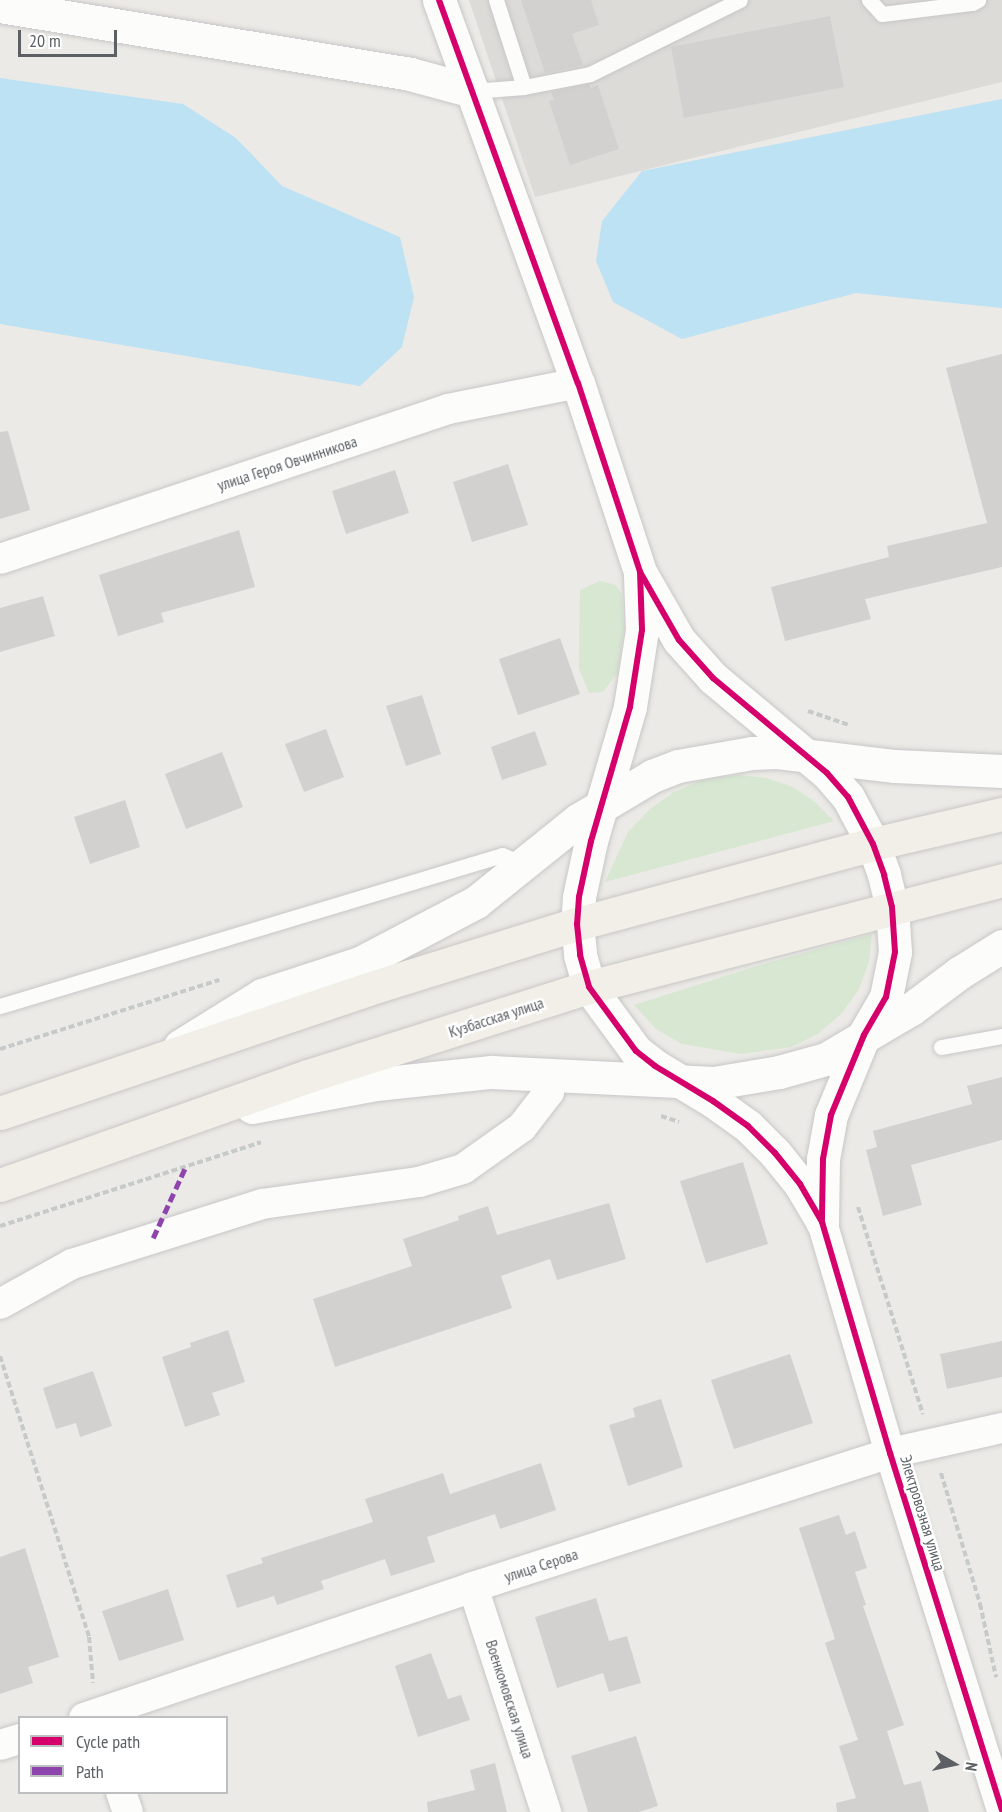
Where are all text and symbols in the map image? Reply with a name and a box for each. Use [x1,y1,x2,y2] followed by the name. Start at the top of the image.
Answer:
[21,18,120,56] scale bar
[29,29,61,52] text: 20 m
[215,431,359,495] street label: улица Героя Овчинникова
[446,993,546,1041] street label: Кузбасская улица
[896,1453,950,1573] street label: Электровозная улица
[502,1544,580,1586] street label: улица Серова
[482,1637,538,1761] street label: Военкомовская улица
[18,1716,228,1794] legend
[76,1730,140,1753] text: Cycle path
[924,1734,984,1794] north arrow
[76,1760,104,1783] text: Path
[961,1761,982,1773] text: N

